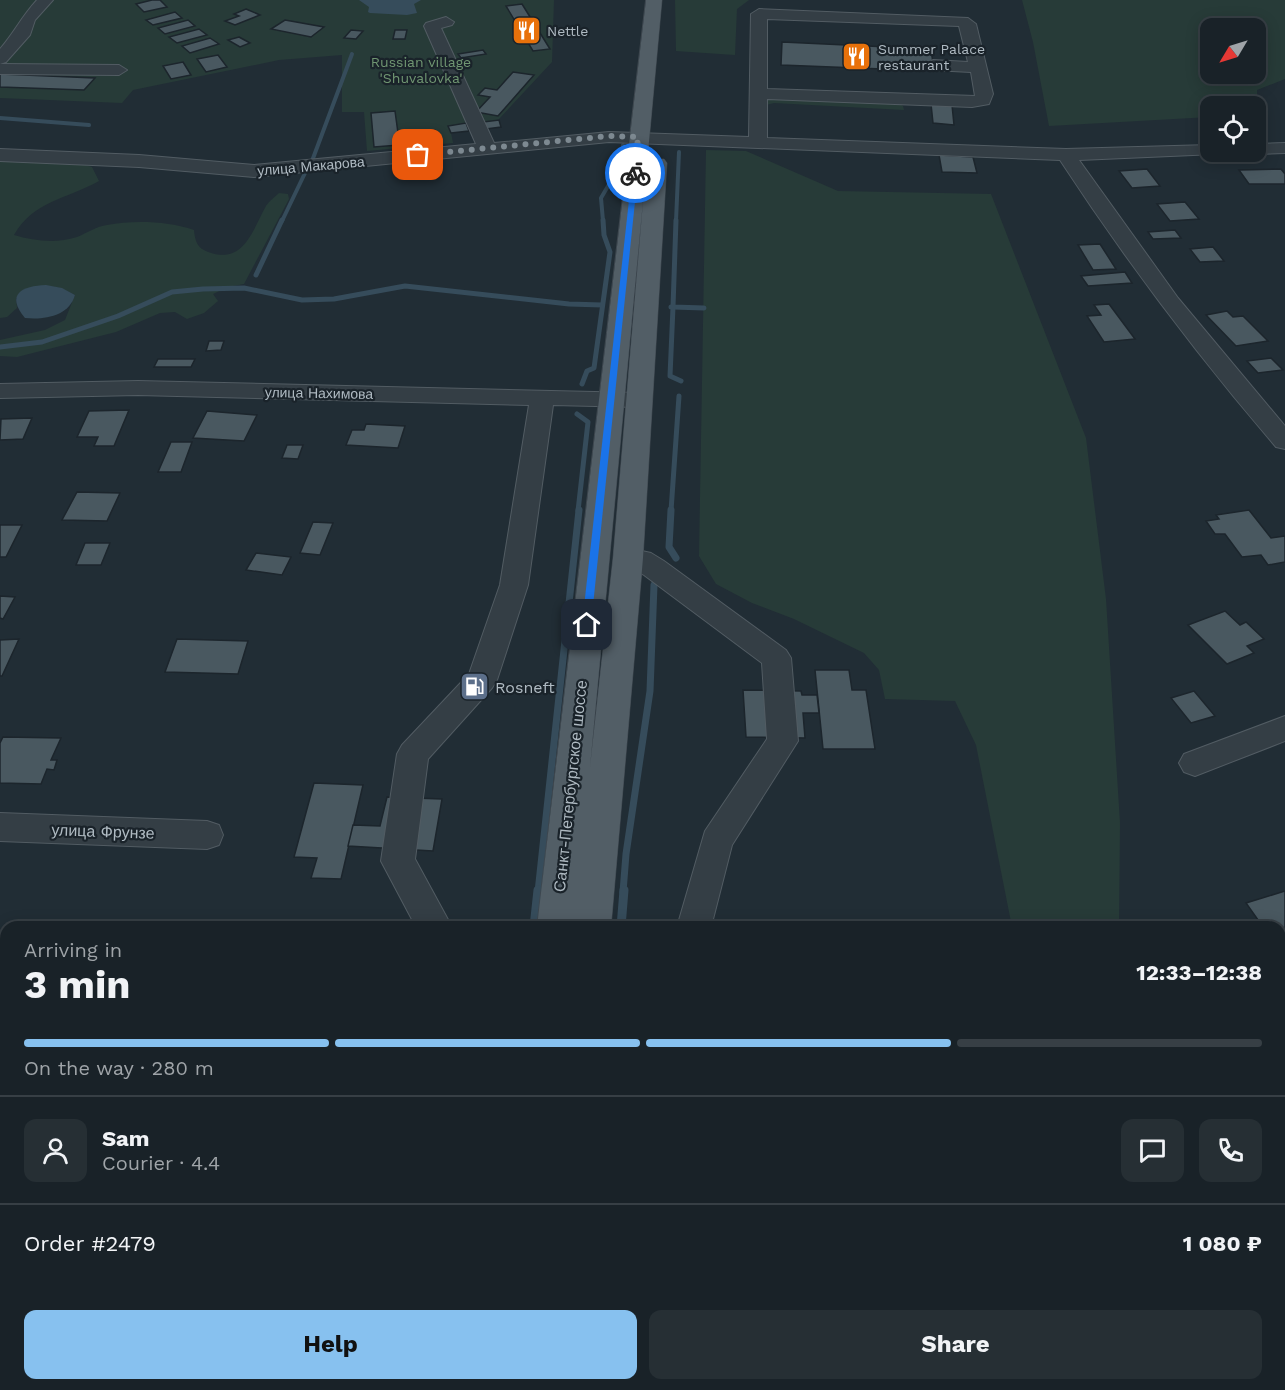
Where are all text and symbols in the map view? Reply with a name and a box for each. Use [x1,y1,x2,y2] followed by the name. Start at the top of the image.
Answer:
[510,15,542,47] restaurant icon: Nettle
[1200,18,1266,84] north arrow
[1200,18,1266,162] map controls
[547,23,588,39] place label: Nettle
[841,41,873,73] restaurant icon: Summer Palace restaurant
[878,41,985,73] place label: Summer Palace restaurant
[371,54,471,86] park label: Russian village 'Shuvalovka'
[1200,96,1266,162] button: locate
[392,129,443,180] pin
[401,138,434,171] icon: bag
[605,143,665,203] courier
[257,153,366,179] street label: улица Макарова
[619,157,652,190] icon: bike
[265,384,374,402] street label: улица Нахимова
[561,599,612,650] pin
[570,608,603,641] icon: home
[458,671,490,703] fuel station icon: Rosneft
[495,678,555,697] place label: Rosneft
[550,679,591,893] street label: Санкт-Петербургское шоссе
[51,820,155,843] street label: улица Фрунзе
[24,938,122,962] text: Arriving in
[1136,960,1262,985] text: 12:33–12:38
[24,962,131,1007] text: 3 min
[24,1056,214,1080] text: On the way · 280 m
[24,1119,87,1182] button: person
[1121,1119,1184,1182] button: chat
[1199,1119,1262,1182] button: phone
[102,1126,150,1151] text: Sam
[102,1151,220,1175] text: Courier · 4.4
[24,1231,156,1256] text: Order #2479
[1183,1231,1262,1256] text: 1 080 ₽
[24,1310,637,1379] button: Help
[649,1310,1262,1379] button: Share

